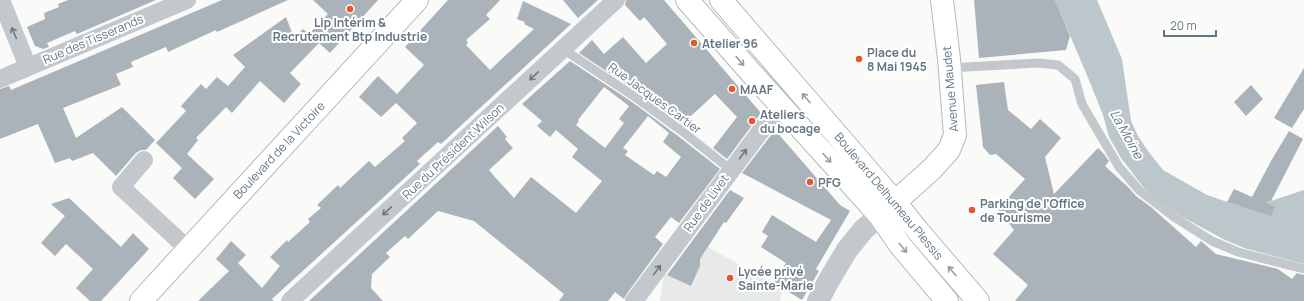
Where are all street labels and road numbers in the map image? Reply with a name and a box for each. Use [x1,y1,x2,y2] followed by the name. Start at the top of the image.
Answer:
[40,10,146,68] street label: Rue des Tisserands
[938,45,962,133] street label: Avenue Maudet
[605,58,706,138] street label: Rue Jacques Cartier
[229,97,329,203] street label: Boulevard de la Victoire
[398,99,508,203] street label: Rue du Président Wilson
[831,129,947,263] street label: Boulevard Delhumeau Plessis
[679,171,733,235] street label: Rue de Livet

